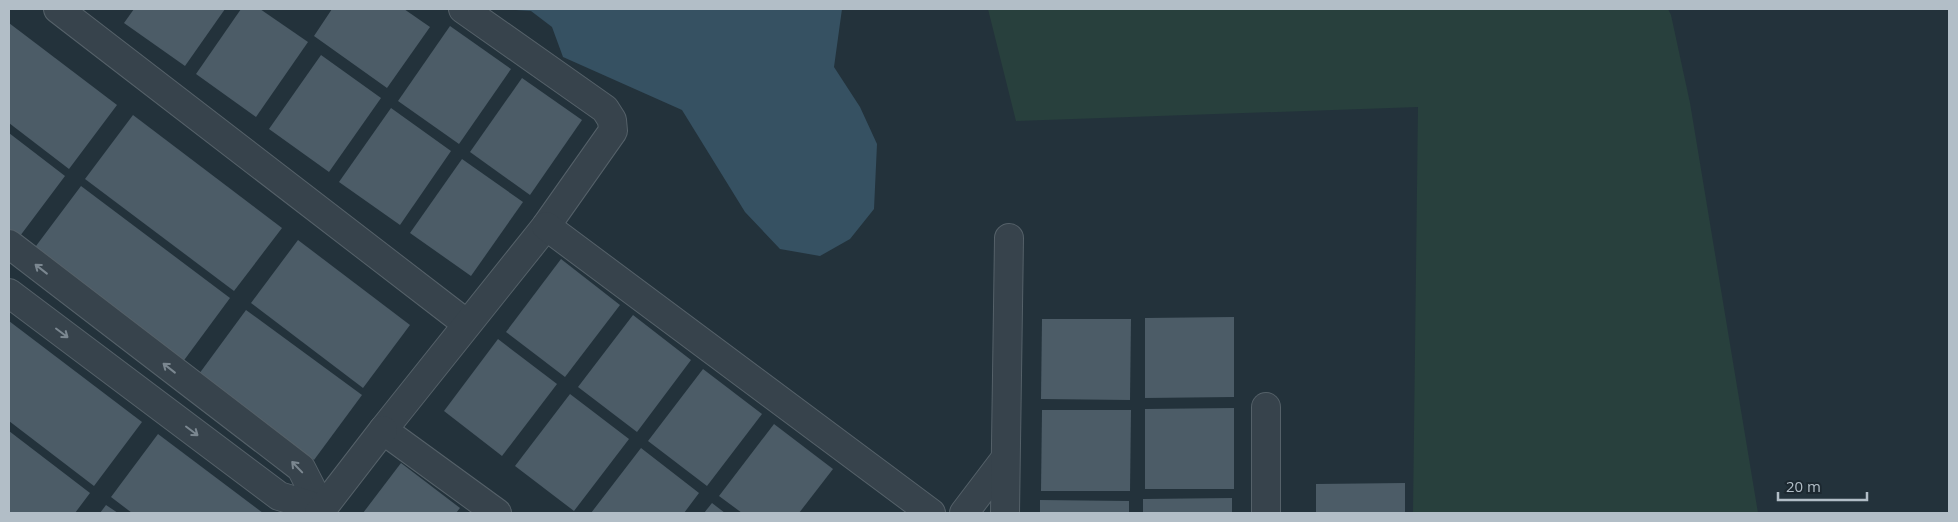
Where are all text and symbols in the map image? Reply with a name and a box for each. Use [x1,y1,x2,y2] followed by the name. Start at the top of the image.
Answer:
[34,263,47,274] one-way arrow
[55,328,69,338] one-way arrow
[163,362,176,373] one-way arrow
[185,426,199,436] one-way arrow
[291,461,303,474] one-way arrow
[1778,470,1867,502] scale bar
[1786,476,1821,496] text: 20 m

